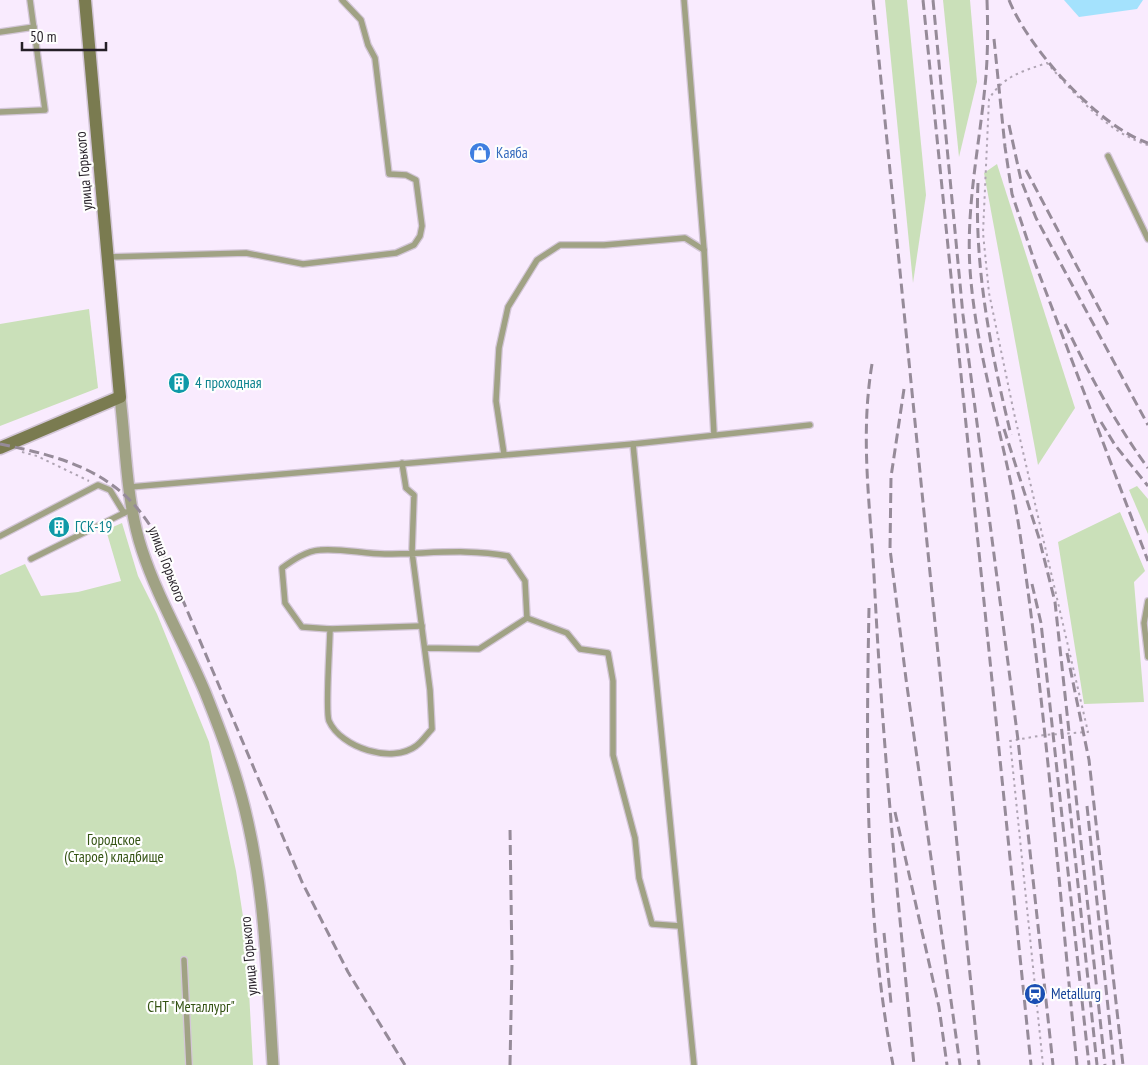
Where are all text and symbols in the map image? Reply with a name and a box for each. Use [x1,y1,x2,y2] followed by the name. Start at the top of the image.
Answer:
[22,20,106,52] scale bar
[30,27,56,46] text: 50 m
[71,131,96,211] street label: улица Горького
[468,141,492,165] shop icon: Каяба
[496,143,528,162] place label: Каяба
[167,371,191,395] building icon: 4 проходная
[195,373,262,392] place label: 4 проходная
[47,515,71,539] building icon: ГСК-19
[75,517,112,536] place label: ГСК-19
[144,523,191,604] street label: улица Горького
[64,830,164,866] park label: Городское (Старое) кладбище
[236,916,261,996] street label: улица Горького
[1023,982,1047,1006] station icon: Metallurg
[1051,984,1101,1003] place label: Metallurg
[147,997,235,1016] park label: СНТ "Металлург"

